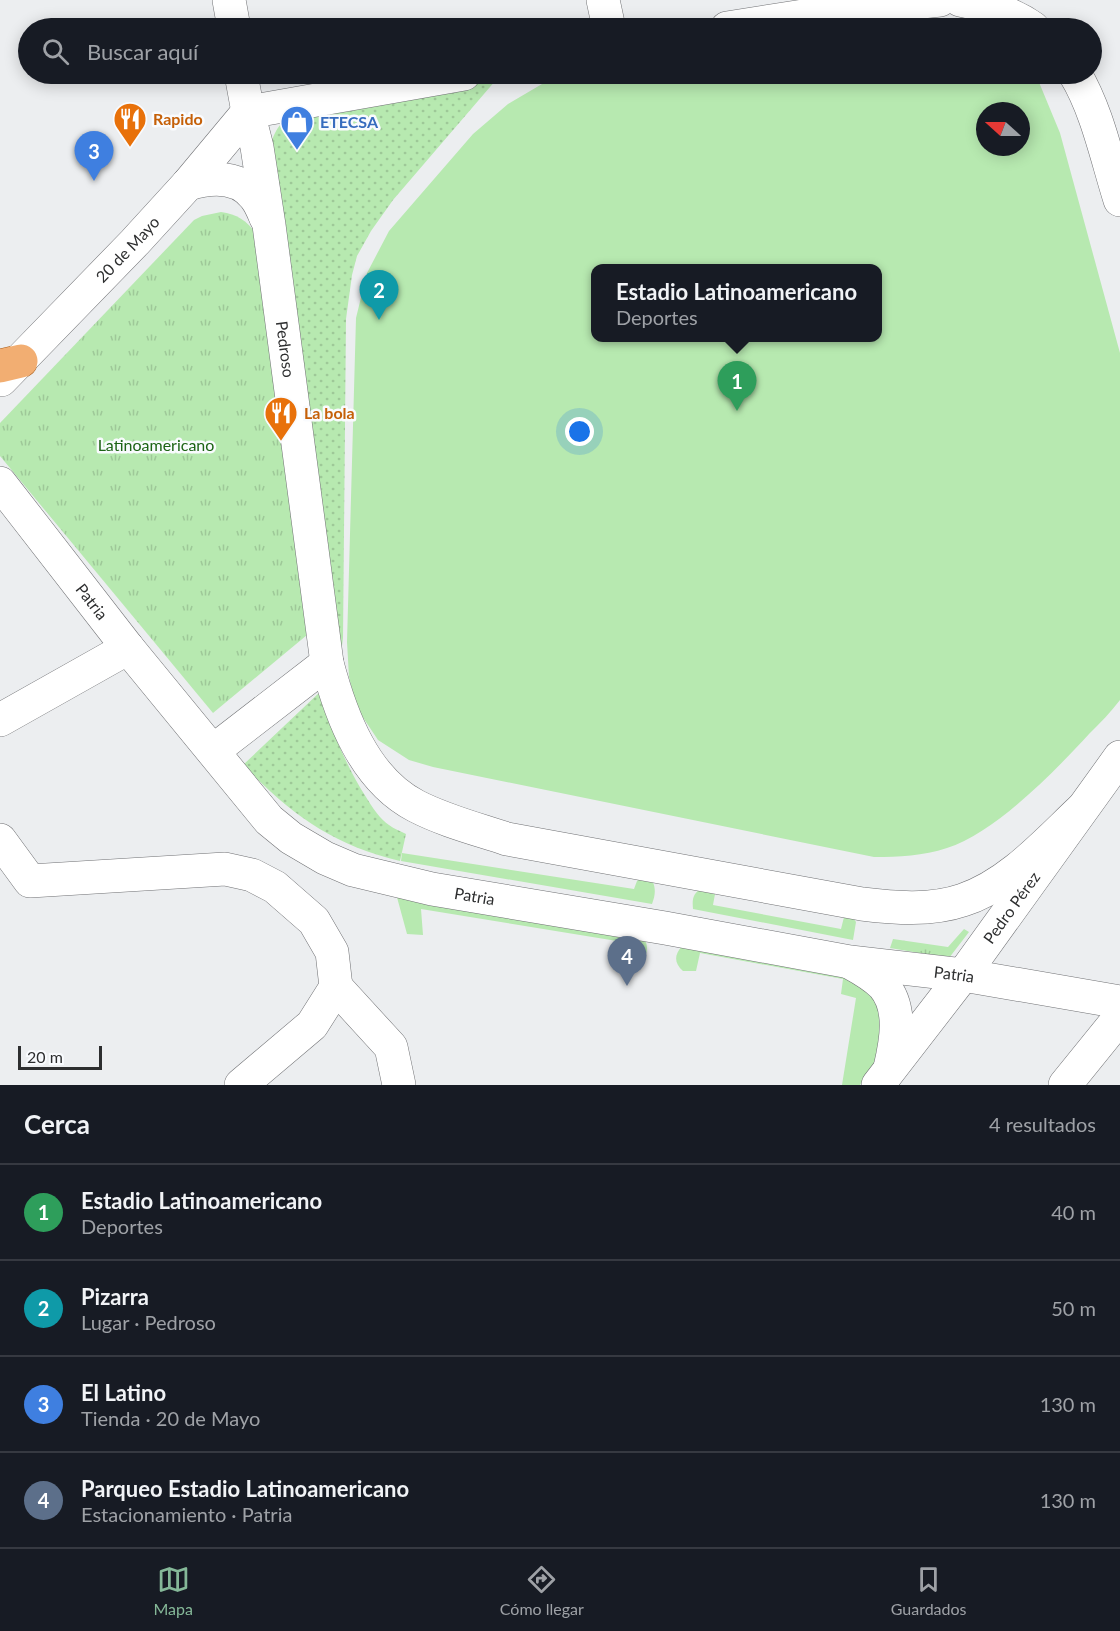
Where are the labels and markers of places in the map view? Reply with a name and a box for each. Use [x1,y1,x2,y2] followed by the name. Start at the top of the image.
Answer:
[112,101,148,148] restaurant icon: Rapido
[279,104,315,151] shop icon: ETECSA
[153,109,203,128] place label: Rapido
[320,112,379,131] place label: ETECSA
[74,132,113,181] pin: 3
[360,270,398,320] pin: 2
[718,362,756,411] pin: 1
[263,395,299,442] restaurant icon: La bola
[304,403,355,422] place label: La bola
[608,936,646,986] pin: 4

